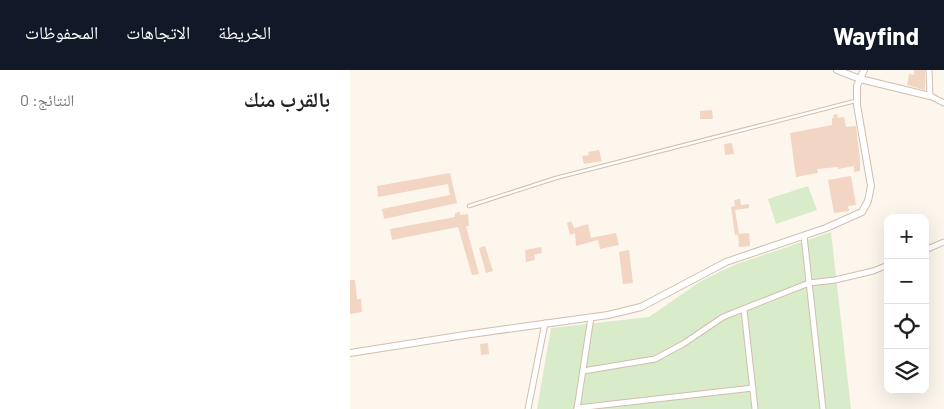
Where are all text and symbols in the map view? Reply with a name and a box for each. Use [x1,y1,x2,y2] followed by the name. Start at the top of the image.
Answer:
[25,21,98,43] text: المحفوظات
[126,21,190,43] text: الاتجاهات
[218,21,271,43] text: الخريطة
[833,21,919,50] text: Wayfind
[244,86,330,111] text: بالقرب منك
[20,90,74,109] text: النتائج: 0
[884,214,929,394] map controls
[884,214,929,259] button: +
[884,259,929,304] button: −
[884,304,929,349] button: locate
[884,349,929,394] button: layers

